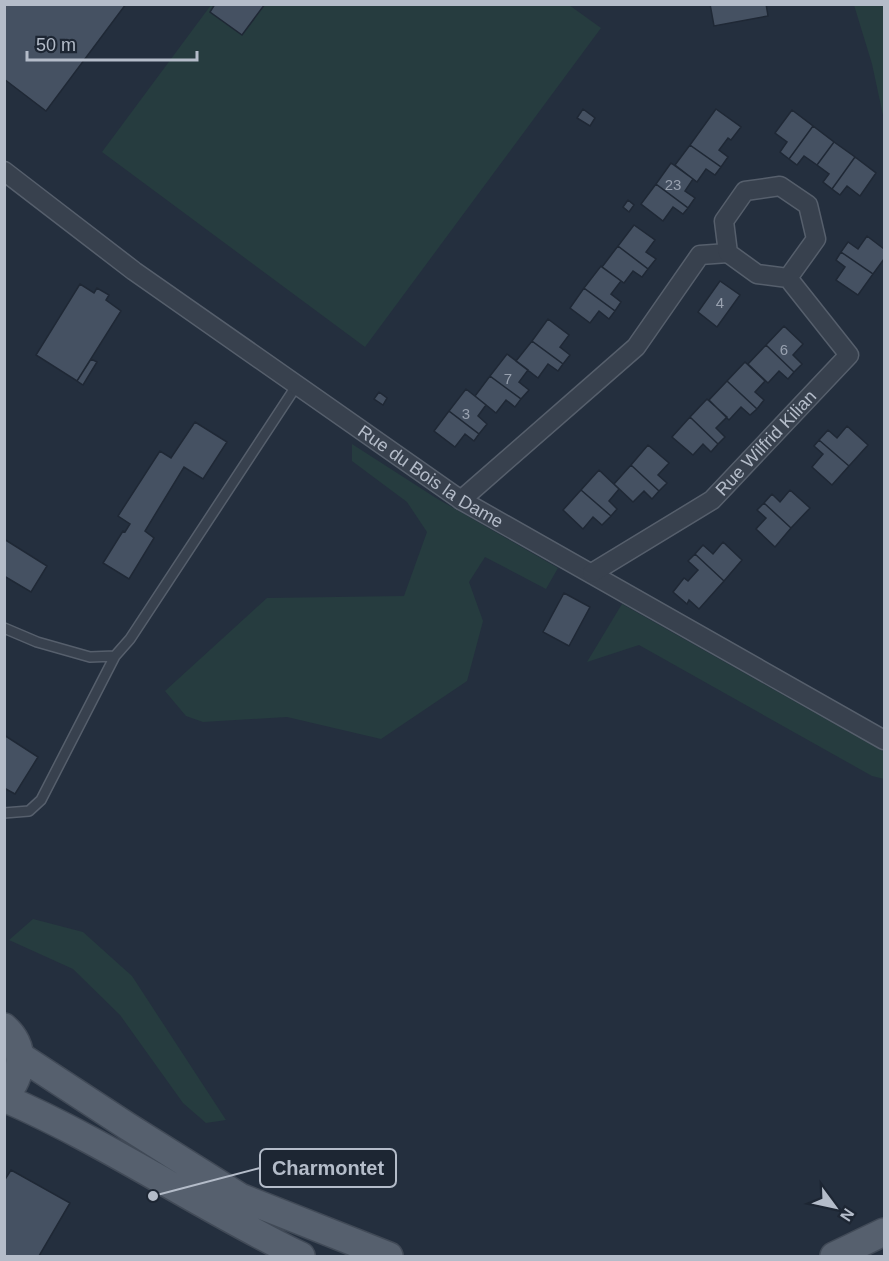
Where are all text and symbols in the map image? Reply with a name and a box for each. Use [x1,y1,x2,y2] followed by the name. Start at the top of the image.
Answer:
[27,24,196,62] scale bar
[36,35,76,55] text: 50 m
[665,176,681,193] house number: 23
[716,294,724,311] house number: 4
[780,341,788,358] house number: 6
[504,370,512,387] house number: 7
[712,386,820,500] street label: Rue Wilfrid Kilian
[462,405,470,422] house number: 3
[354,421,507,532] street label: Rue du Bois la Dame
[260,1149,396,1187] callout: Charmontet
[272,1157,384,1179] text: Charmontet
[805,1177,865,1237] north arrow
[837,1205,857,1224] text: N

